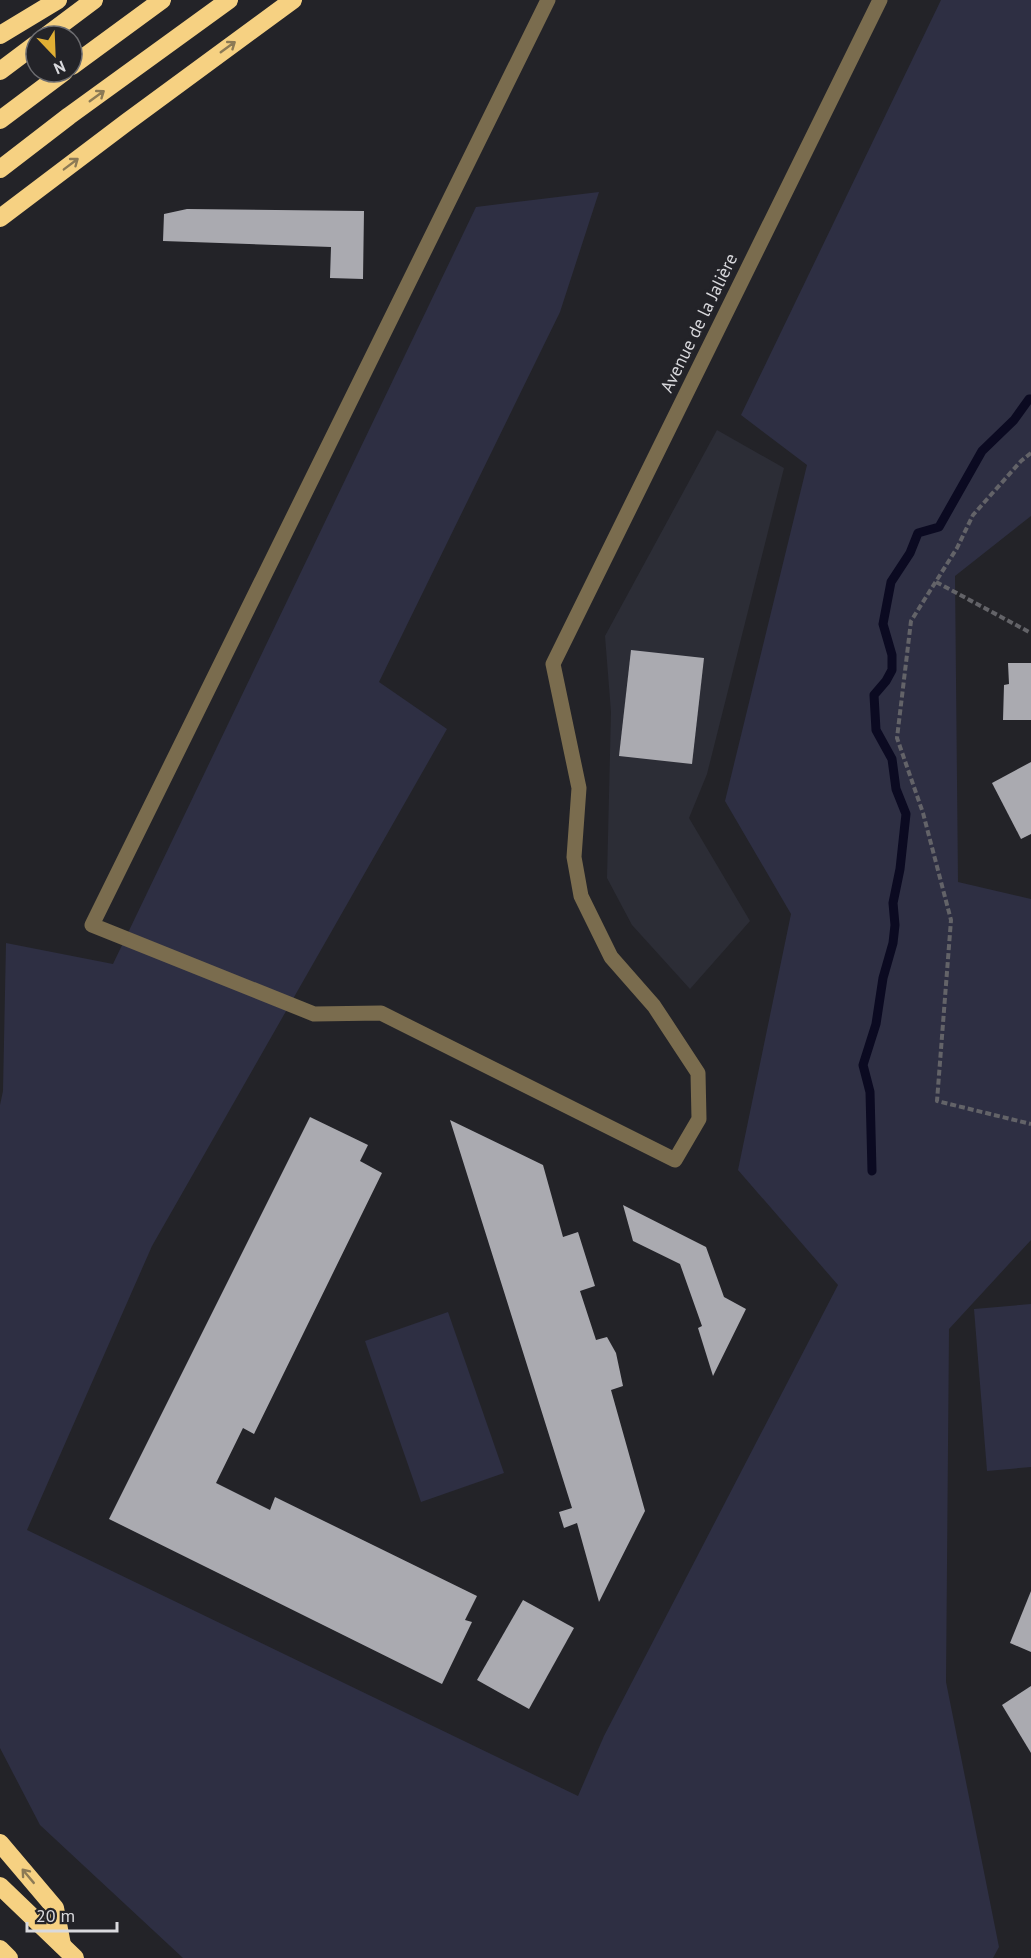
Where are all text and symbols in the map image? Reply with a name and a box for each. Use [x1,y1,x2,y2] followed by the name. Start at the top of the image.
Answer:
[24,24,84,84] north arrow
[219,41,235,53] one-way arrow
[51,57,69,79] text: N
[88,90,104,102] one-way arrow
[63,158,79,170] one-way arrow
[655,249,742,396] street label: Avenue de la Jalière
[21,1869,35,1884] one-way arrow
[27,1895,117,1933] scale bar
[36,1904,75,1927] text: 20 m

